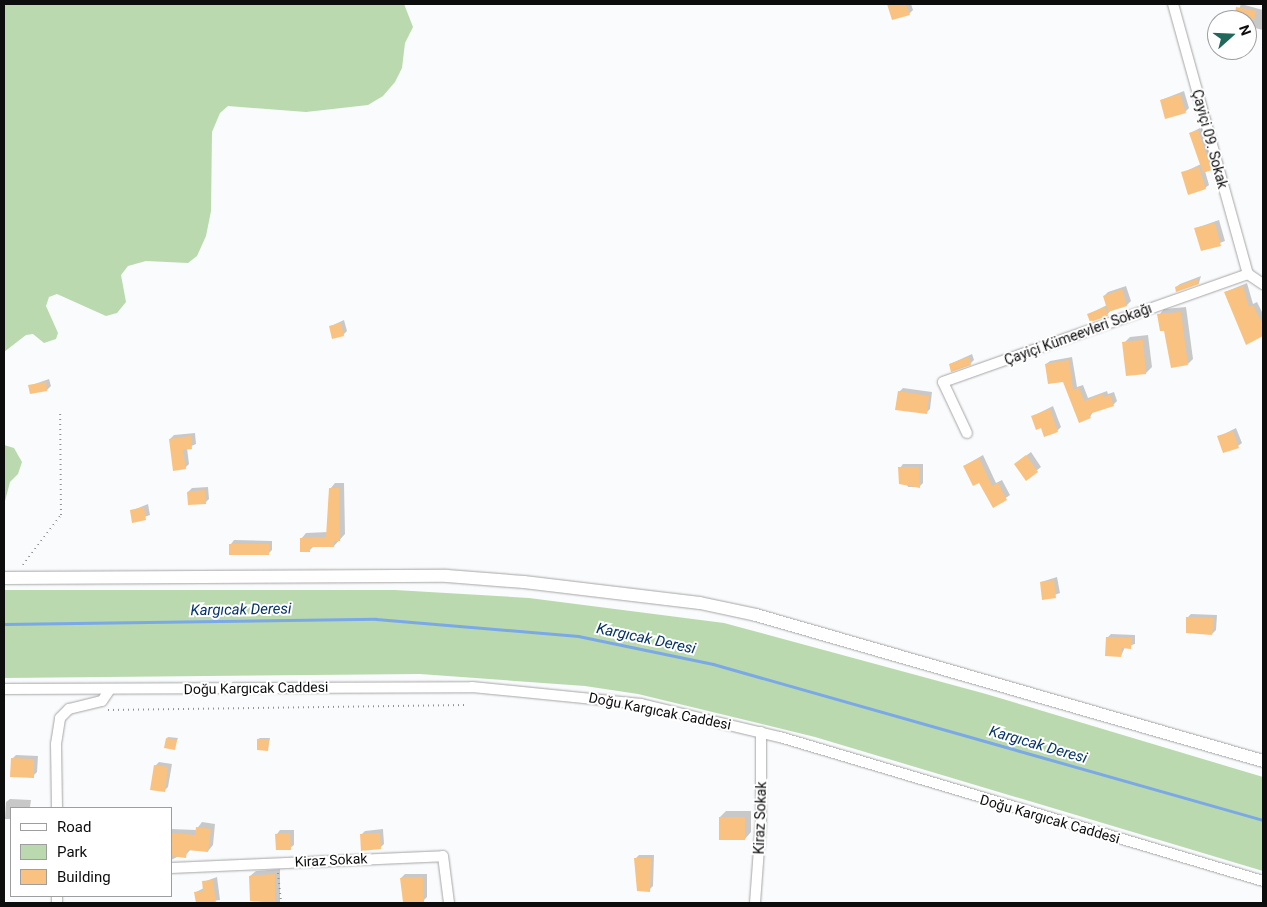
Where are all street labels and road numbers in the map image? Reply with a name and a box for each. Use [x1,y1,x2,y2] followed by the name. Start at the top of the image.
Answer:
[1189,88,1231,190] street label: Çayiçi 09. Sokak
[1002,299,1154,369] street label: Çayiçi Kümeevleri Sokağı
[184,678,328,698] street label: Doğu Kargıcak Caddesi
[587,689,733,733] street label: Doğu Kargıcak Caddesi
[750,781,770,855] street label: Kiraz Sokak
[978,791,1122,847] street label: Doğu Kargıcak Caddesi
[294,850,368,870] street label: Kiraz Sokak

